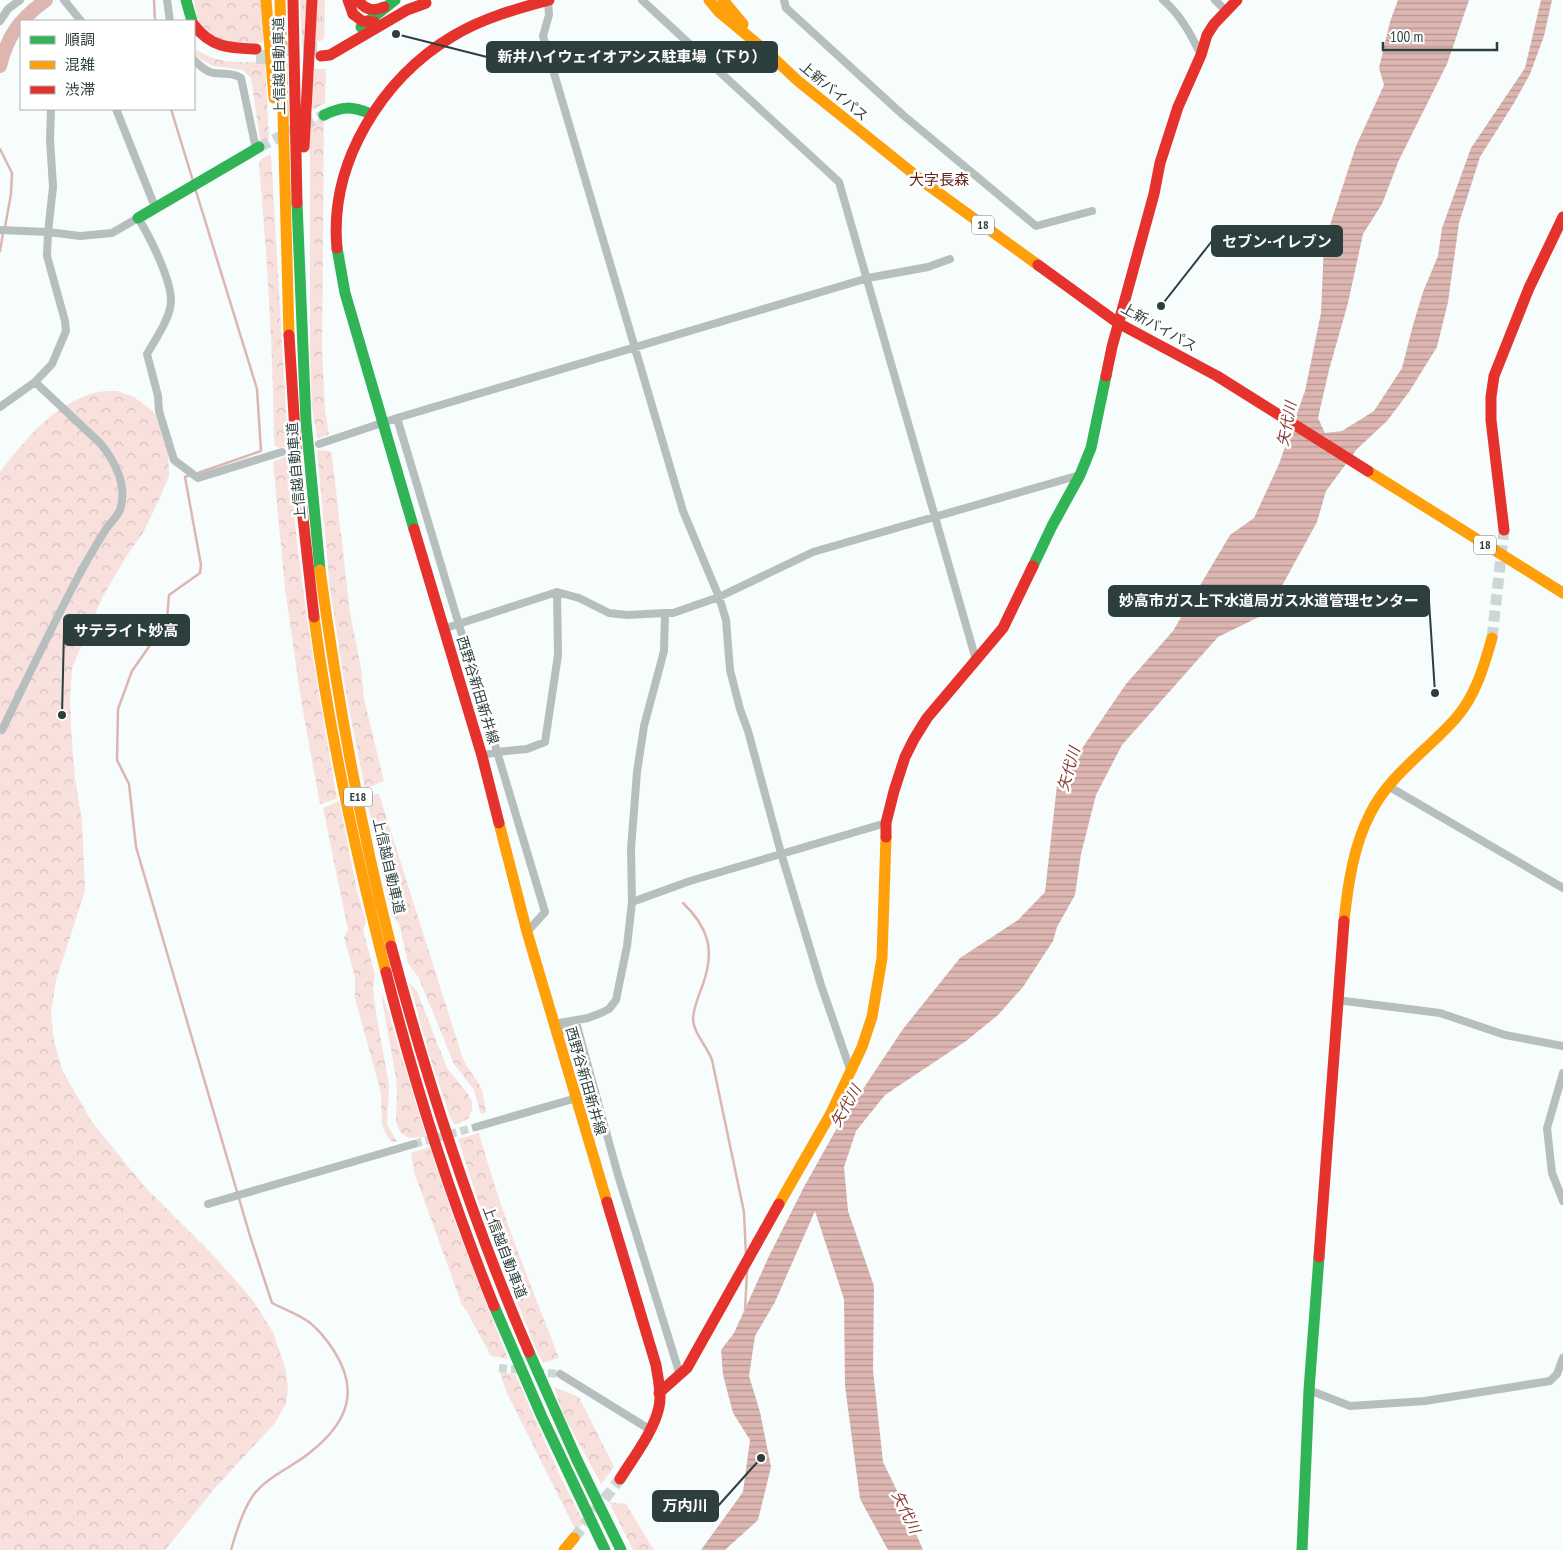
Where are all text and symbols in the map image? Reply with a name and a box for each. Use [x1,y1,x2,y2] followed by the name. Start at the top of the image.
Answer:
[269,17,289,115] street label: 上信越自動車道
[20,20,195,110] legend
[1383,20,1497,52] scale bar
[1390,27,1423,46] text: 100 m
[65,30,95,49] text: 順調
[487,42,777,72] callout: 新井ハイウェイオアシス駐車場（下り）
[497,47,767,66] text: 新井ハイウェイオアシス駐車場（下り）
[65,55,95,74] text: 混雑
[796,57,872,125] street label: 上新バイパス
[65,80,95,99] text: 渋滞
[909,170,969,189] district label: 大字長森
[972,216,994,234] road number: 18
[1212,226,1342,256] callout: セブン-イレブン
[1222,232,1332,251] text: セブン-イレブン
[1118,299,1200,355] street label: 上新バイパス
[1273,398,1301,448] water label: 矢代川
[283,421,309,521] street label: 上信越自動車道
[1474,536,1496,554] road number: 18
[1109,586,1429,616] callout: 妙高市ガス上下水道局ガス水道管理センター
[1119,591,1419,610] text: 妙高市ガス上下水道局ガス水道管理センター
[64,615,189,645] callout: サテライト妙高
[73,621,179,640] text: サテライト妙高
[453,634,503,746] street label: 西野谷新田新井線
[1053,743,1084,793] water label: 矢代川
[344,788,372,806] road number: E18
[369,816,409,916] street label: 上信越自動車道
[562,1025,610,1137] street label: 西野谷新田新井線
[826,1080,866,1130] water label: 矢代川
[479,1203,531,1301] street label: 上信越自動車道
[888,1487,926,1538] water label: 矢代川
[653,1491,718,1521] callout: 万内川
[662,1496,708,1515] text: 万内川

